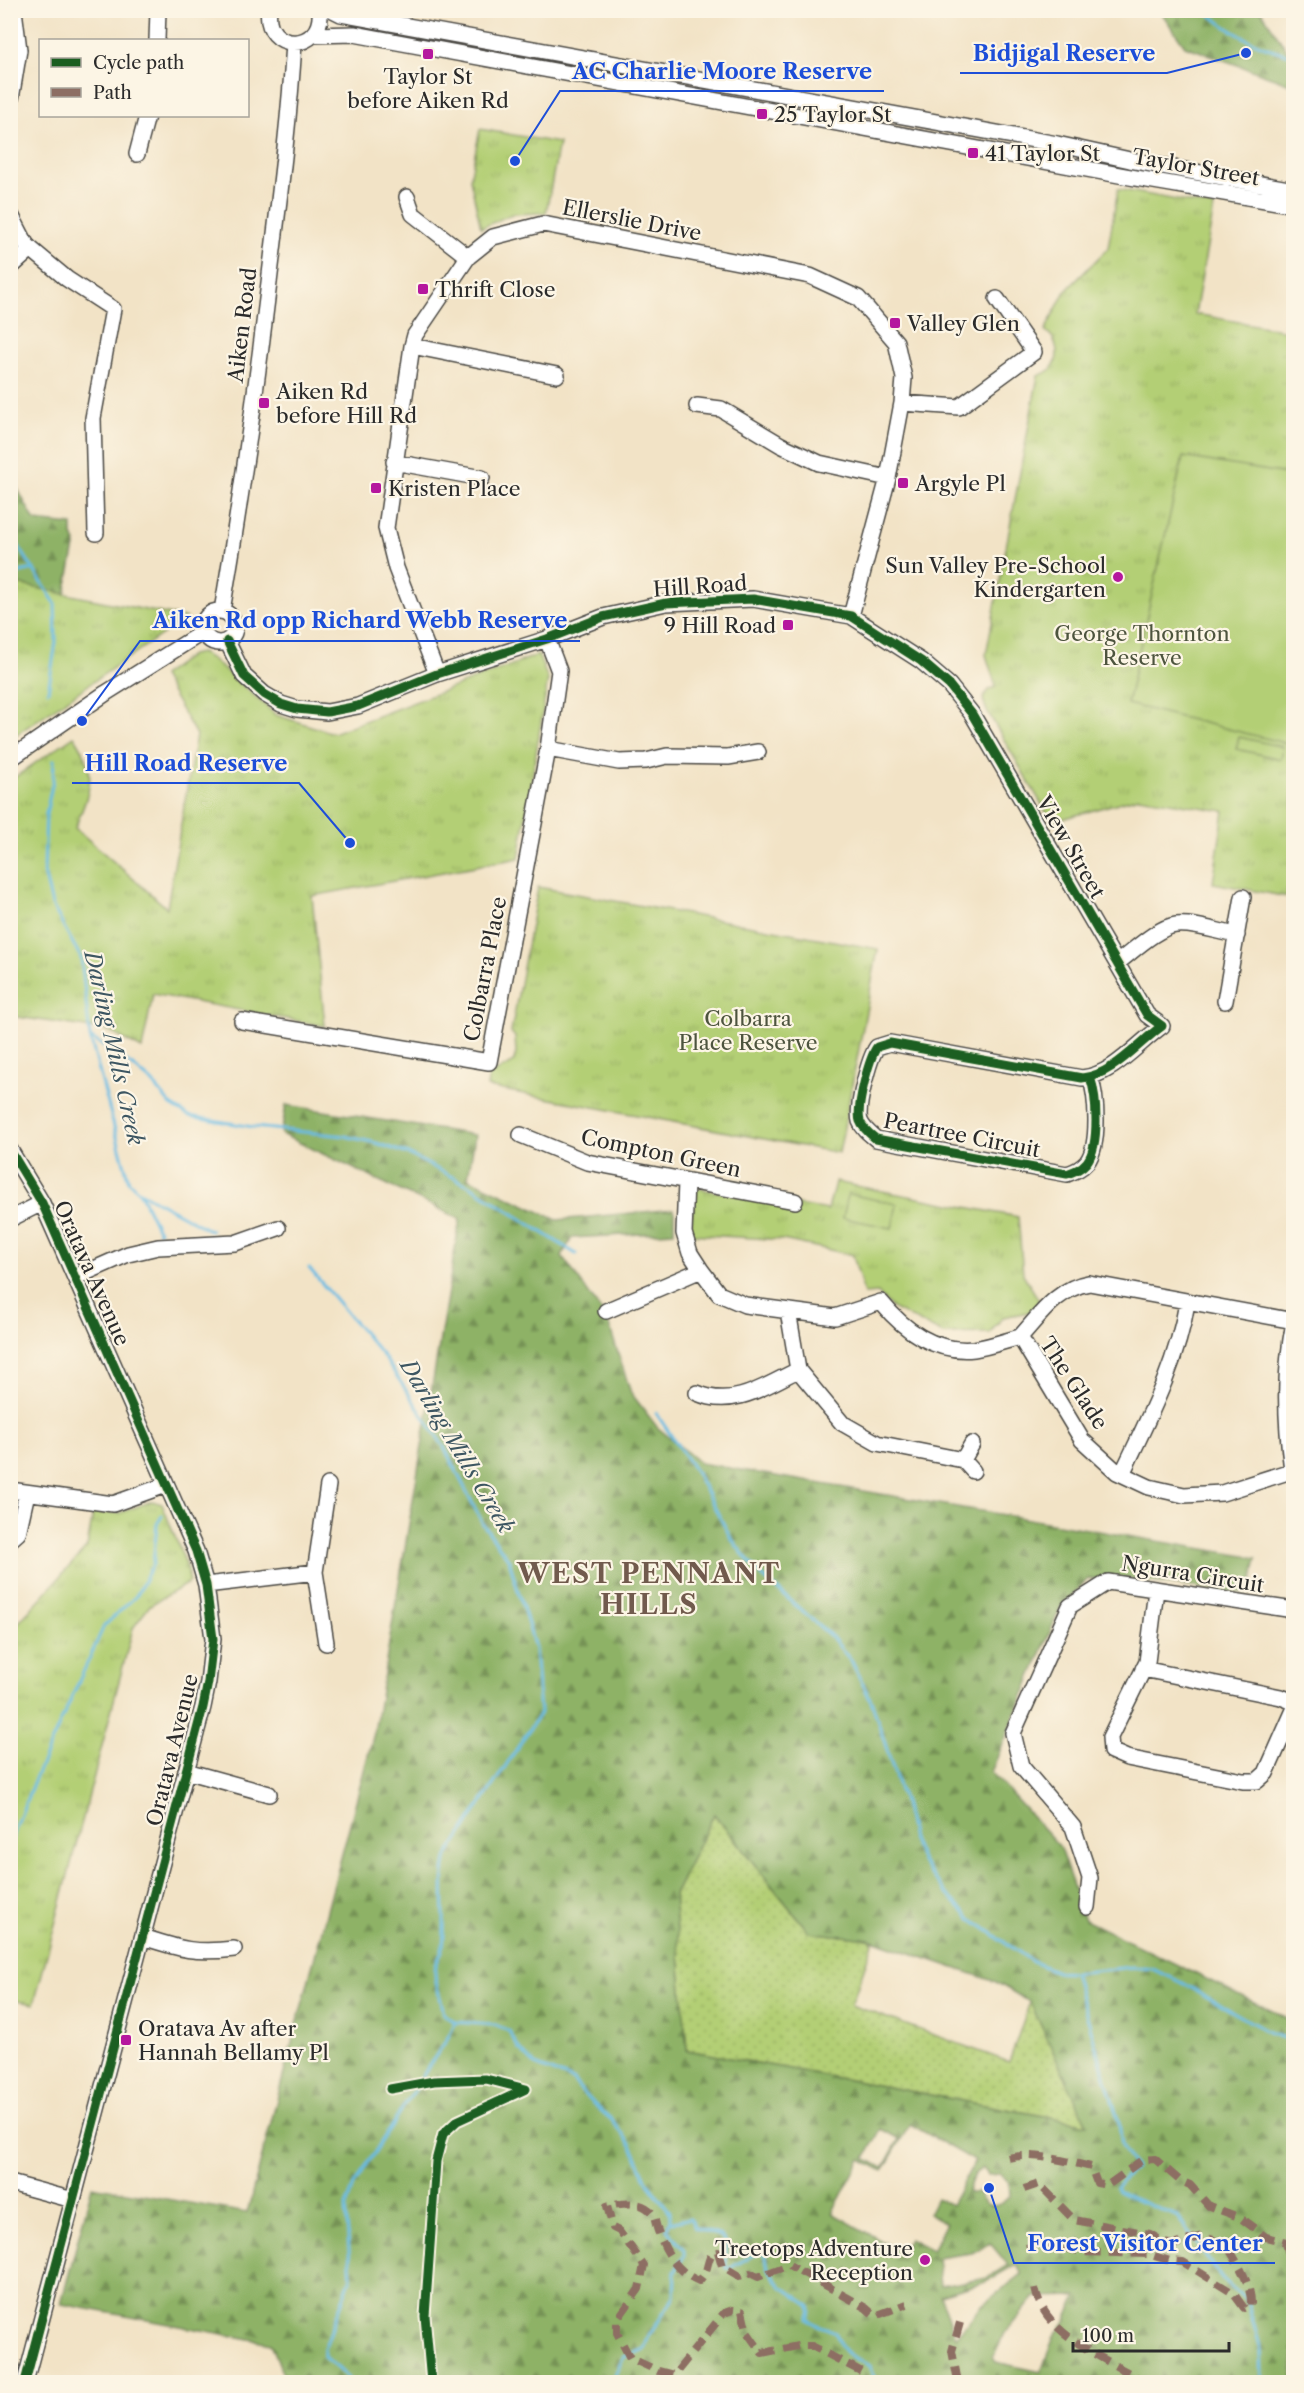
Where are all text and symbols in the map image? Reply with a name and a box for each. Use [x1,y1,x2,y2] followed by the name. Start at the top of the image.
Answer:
[960,33,1167,73] callout: Bidjigal Reserve
[39,39,249,117] legend
[973,40,1155,67] text: Bidjigal Reserve
[421,47,435,61] marker: Taylor St before Aiken Rd
[560,51,884,91] callout: AC Charlie Moore Reserve
[93,52,184,74] text: Cycle path
[571,58,872,85] text: AC Charlie Moore Reserve
[347,64,509,113] place label: Taylor St before Aiken Rd
[93,82,132,104] text: Path
[774,102,892,127] place label: 25 Taylor St
[755,107,769,121] marker: 25 Taylor St
[985,141,1101,166] place label: 41 Taylor St
[1131,144,1262,191] street label: Taylor Street
[966,146,980,160] marker: 41 Taylor St
[560,194,704,246] street label: Ellerslie Drive
[222,266,261,385] street label: Aiken Road
[435,277,555,302] place label: Thrift Close
[416,282,430,296] marker: Thrift Close
[906,311,1020,336] place label: Valley Glen
[888,316,902,330] marker: Valley Glen
[275,379,417,428] place label: Aiken Rd before Hill Rd
[257,396,271,410] marker: Aiken Rd before Hill Rd
[914,471,1006,496] place label: Argyle Pl
[388,476,521,501] place label: Kristen Place
[896,476,910,490] marker: Argyle Pl
[369,481,383,495] marker: Kristen Place
[885,553,1106,602] place label: Sun Valley Pre-School Kindergarten
[652,570,748,602] street label: Hill Road
[1111,570,1125,584] marker: Sun Valley Pre-School Kindergarten
[140,601,580,641] callout: Aiken Rd opp Richard Webb Reserve
[152,607,567,634] text: Aiken Rd opp Richard Webb Reserve
[664,613,776,638] place label: 9 Hill Road
[781,618,795,632] marker: 9 Hill Road
[1054,621,1230,670] park label: George Thornton Reserve
[72,743,299,783] callout: Hill Road Reserve
[85,750,287,777] text: Hill Road Reserve
[1031,790,1111,903] street label: View Street
[459,894,511,1044] street label: Colbarra Place
[78,946,150,1148] water label: Darling Mills Creek
[679,1006,817,1055] park label: Colbarra Place Reserve
[882,1108,1043,1163] street label: Peartree Circuit
[579,1124,743,1182] street label: Compton Green
[49,1197,135,1349] street label: Oratava Avenue
[1035,1332,1113,1434] street label: The Glade
[393,1352,520,1539] water label: Darling Mills Creek
[1120,1550,1267,1598] street label: Ngurra Circuit
[516,1557,781,1621] district label: WEST PENNANT HILLS
[141,1671,203,1829] street label: Oratava Avenue
[138,2016,329,2065] place label: Oratava Av after Hannah Bellamy Pl
[119,2033,133,2047] marker: Oratava Av after Hannah Bellamy Pl
[1014,2223,1275,2263] callout: Forest Visitor Center
[1027,2230,1263,2257] text: Forest Visitor Center
[715,2236,913,2285] place label: Treetops Adventure Reception
[918,2253,932,2267] marker: Treetops Adventure Reception
[1073,2315,1229,2353] scale bar
[1082,2325,1134,2347] text: 100 m

